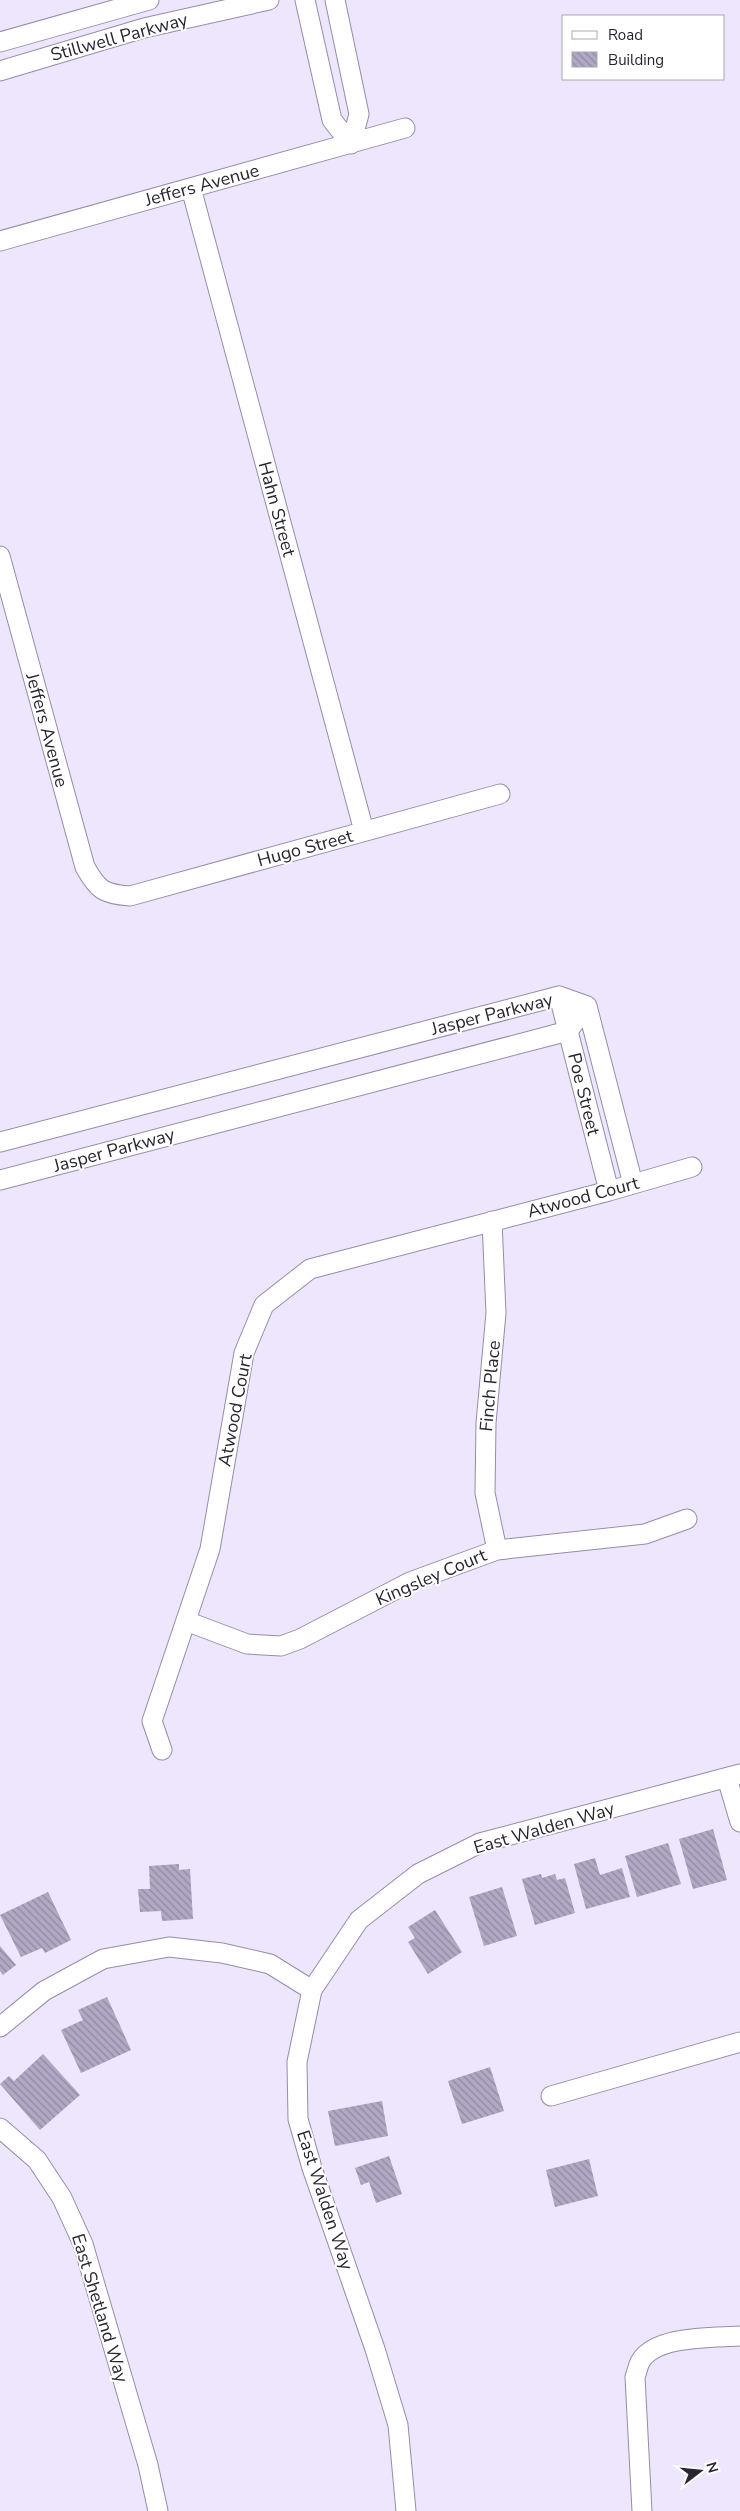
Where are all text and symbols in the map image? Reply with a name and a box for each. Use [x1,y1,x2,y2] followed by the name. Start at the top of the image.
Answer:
[48,7,191,67] street label: Stillwell Parkway
[562,15,725,80] legend
[608,25,643,45] text: Road
[608,50,664,70] text: Building
[141,158,262,212] street label: Jeffers Avenue
[253,459,301,560] street label: Hahn Street
[20,669,74,790] street label: Jeffers Avenue
[255,824,356,872] street label: Hugo Street
[428,987,556,1041] street label: Jasper Parkway
[562,1050,606,1138] street label: Poe Street
[50,1122,178,1178] street label: Jasper Parkway
[525,1170,642,1223] street label: Atwood Court
[474,1339,506,1433] street label: Finch Place
[212,1351,258,1468] street label: Atwood Court
[372,1543,491,1611] street label: Kingsley Court
[471,1796,618,1860] street label: East Walden Way
[291,2127,359,2274] street label: East Walden Way
[66,2231,134,2386] street label: East Shetland Way
[675,2446,725,2496] north arrow
[701,2460,723,2475] text: N

